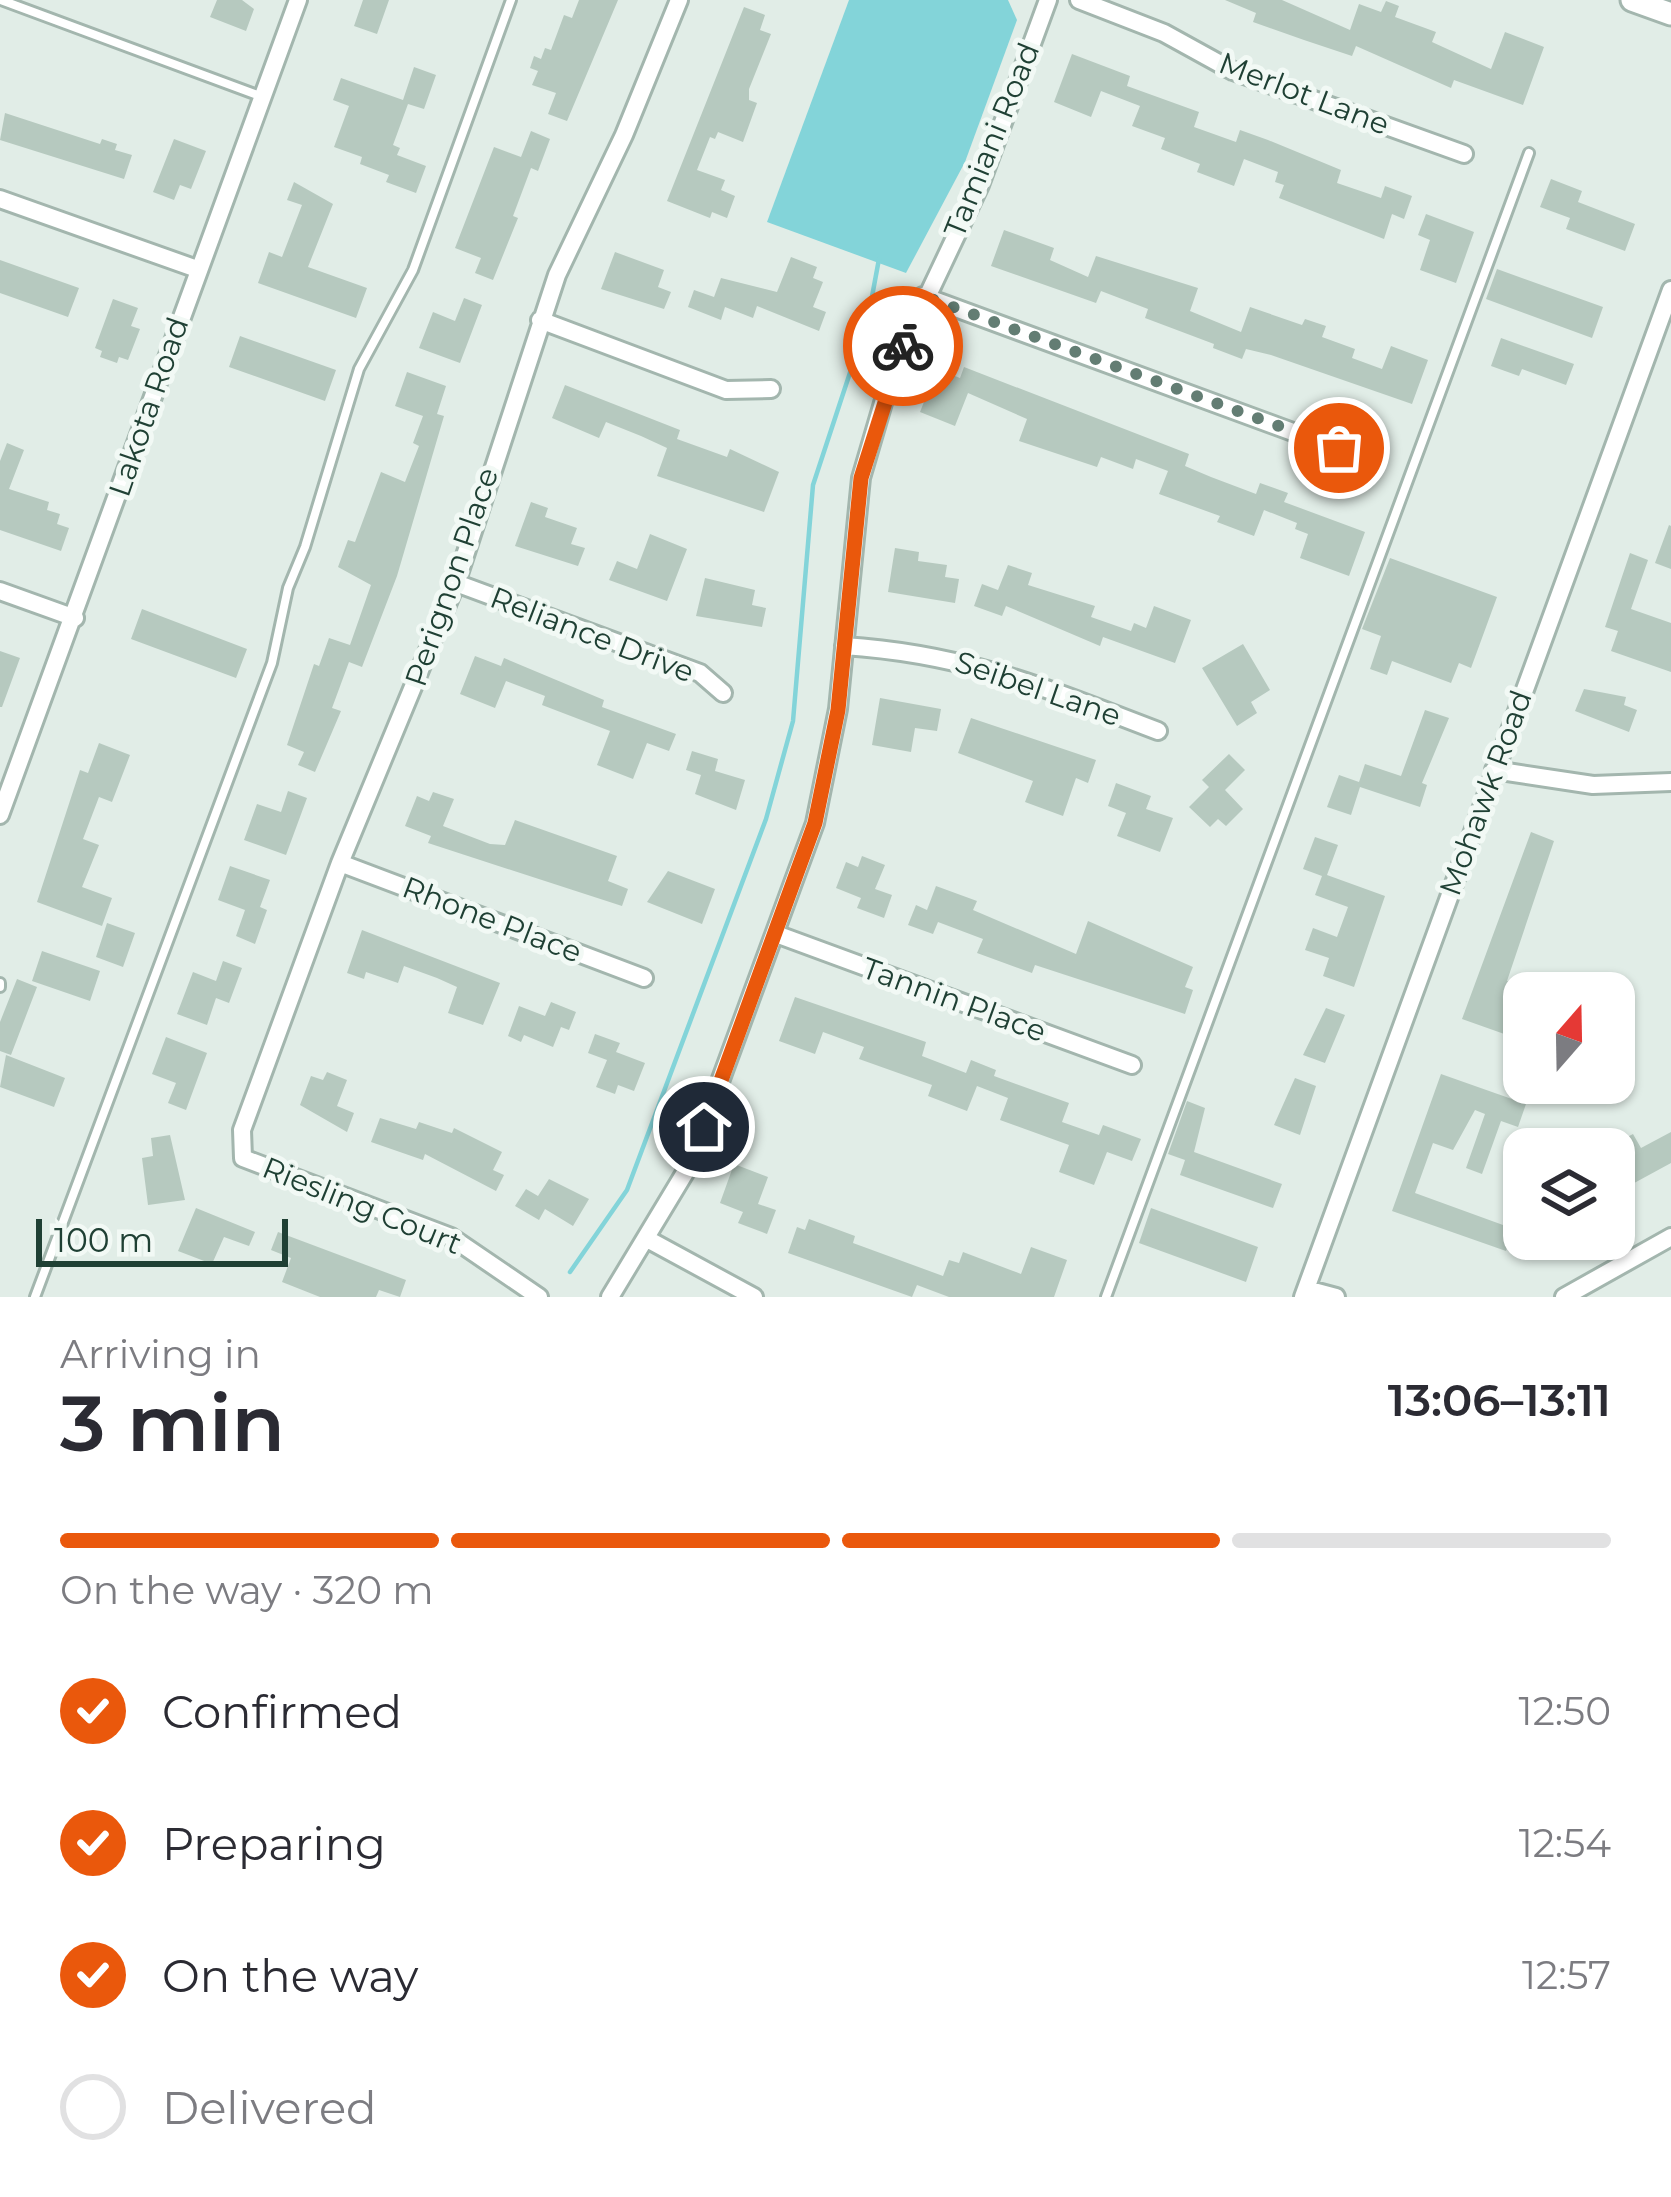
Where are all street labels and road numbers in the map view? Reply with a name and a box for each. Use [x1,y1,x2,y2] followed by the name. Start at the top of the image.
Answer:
[936,37,1047,242] street label: Tamiani Road
[1214,44,1394,143] street label: Merlot Lane
[101,312,196,501] street label: Lakota Road
[397,463,506,691] street label: Perignon Place
[485,579,699,690] street label: Reliance Drive
[950,643,1126,734] street label: Seibel Lane
[1431,685,1540,901] street label: Mohawk Road
[397,868,587,971] street label: Rhone Place
[857,949,1051,1050] street label: Tannin Place
[257,1149,467,1262] street label: Riesling Court

